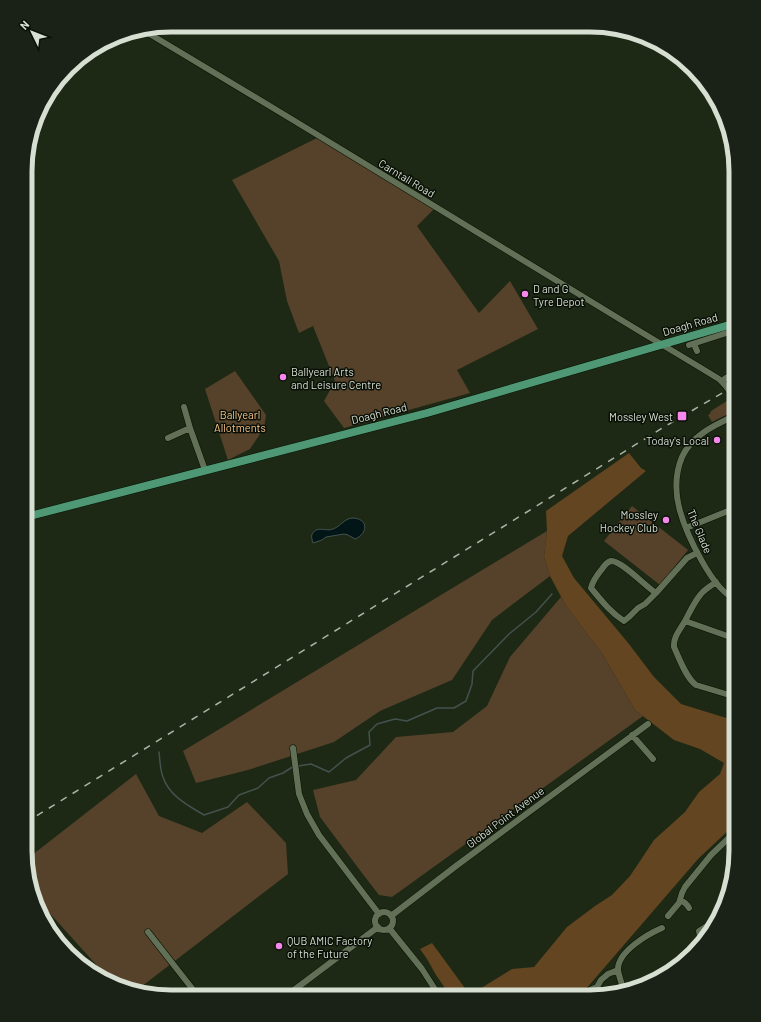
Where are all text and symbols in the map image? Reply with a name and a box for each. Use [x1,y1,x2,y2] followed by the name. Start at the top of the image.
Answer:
[12,12,52,52] north arrow
[17,18,32,32] text: N
[376,156,438,200] street label: Carntall Road
[533,282,585,308] place label: D and G Tyre Depot
[520,289,530,299] marker: D and G Tyre Depot
[661,310,719,338] street label: Doagh Road
[291,365,381,391] place label: Ballyearl Arts and Leisure Centre
[278,372,288,382] marker: Ballyearl Arts and Leisure Centre
[350,400,408,426] street label: Doagh Road
[214,408,266,434] park label: Ballyearl Allotments
[609,410,673,423] place label: Mossley West
[676,410,688,422] marker: Mossley West
[646,434,709,447] place label: Today's Local
[712,435,722,445] marker: Today's Local
[685,507,715,555] street label: The Glade
[600,508,658,534] place label: Mossley Hockey Club
[661,515,671,525] marker: Mossley Hockey Club
[464,783,546,850] street label: Global Point Avenue
[287,934,372,960] place label: QUB AMIC Factory of the Future
[274,941,284,951] marker: QUB AMIC Factory of the Future

